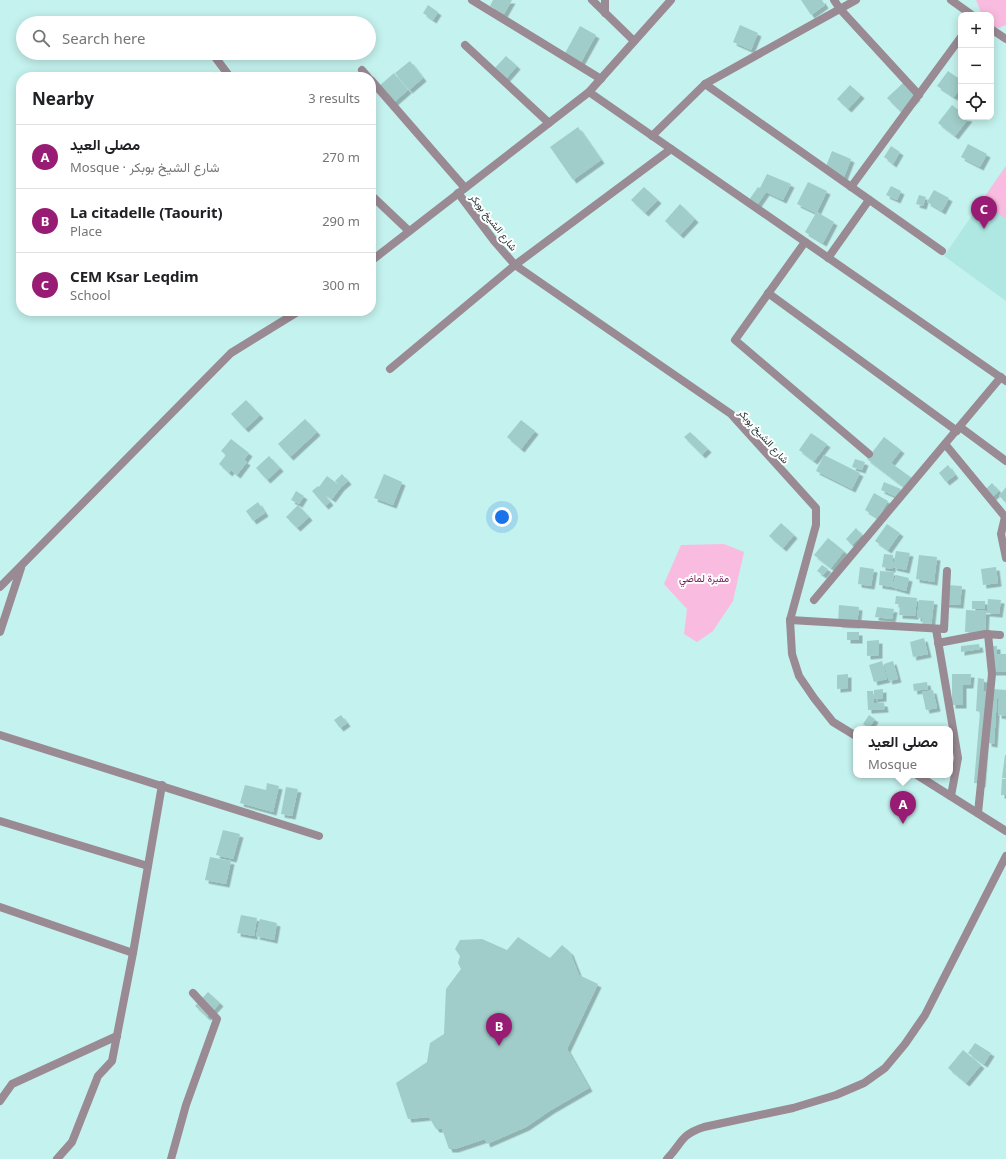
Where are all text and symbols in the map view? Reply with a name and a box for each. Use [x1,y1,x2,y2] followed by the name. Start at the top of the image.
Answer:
[958,12,994,120] map controls
[958,12,994,48] button: +
[16,16,376,60] search box
[30,27,52,49] icon: search
[62,28,145,48] text: Search here
[958,48,994,84] button: −
[958,84,994,120] button: locate
[32,87,94,110] text: Nearby
[308,89,360,107] text: 3 results
[70,134,140,154] text: مصلى العيد
[41,148,50,166] text: A
[322,148,360,166] text: 270 m
[70,158,220,176] text: Mosque · شارع الشيخ بوبكر
[467,190,521,254] street label: شارع الشيخ بوبكر
[971,196,997,229] pin: C
[70,202,223,222] text: La citadelle (Taourit)
[41,212,49,230] text: B
[322,212,360,230] text: 290 m
[70,222,102,240] text: Place
[70,266,199,286] text: CEM Ksar Leqdim
[41,276,49,294] text: C
[322,276,360,294] text: 300 m
[70,286,111,304] text: School
[735,405,792,467] street label: شارع الشيخ بوبكر
[492,507,512,527] your location
[679,571,729,587] park label: مقبرة لماضي
[853,726,953,778] popup
[868,731,938,751] text: مصلى العيد
[868,755,917,773] text: Mosque
[890,791,916,824] pin: A
[486,1013,512,1046] pin: B

